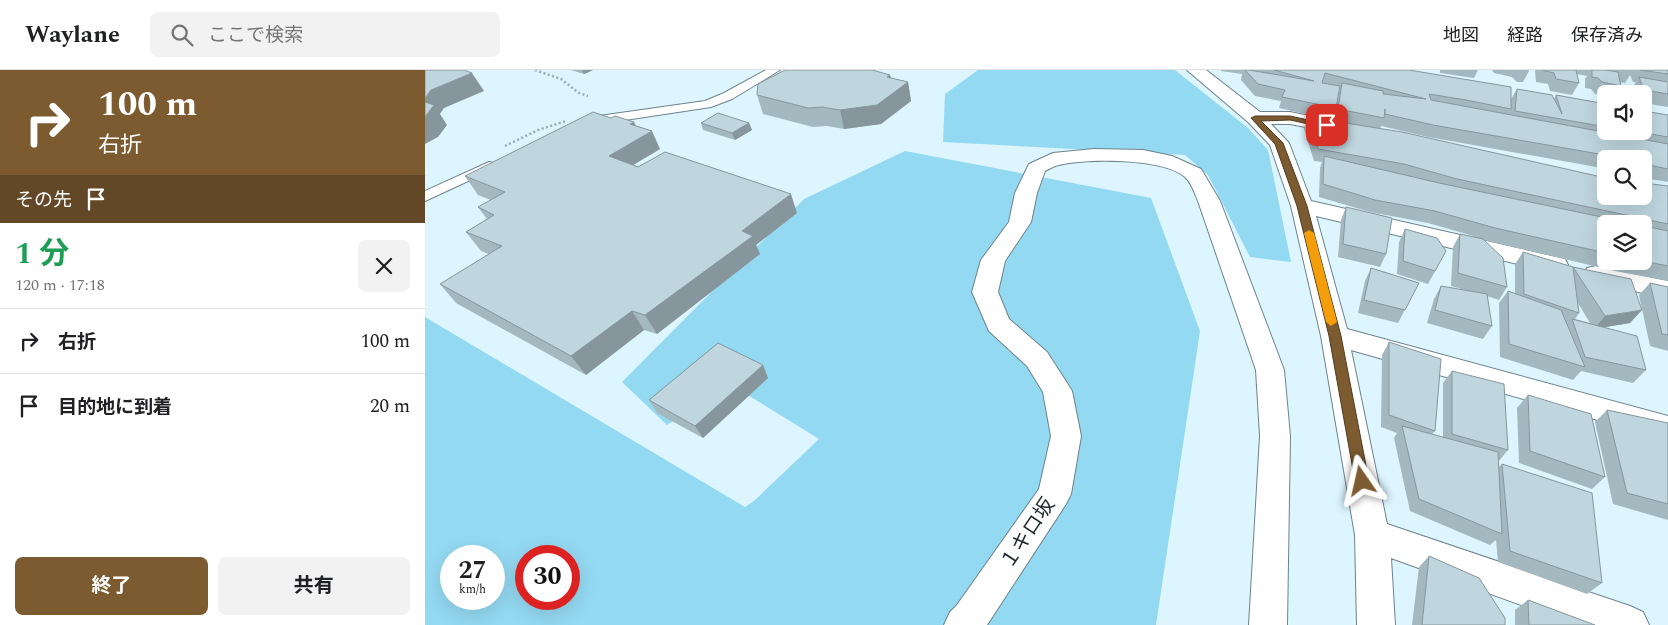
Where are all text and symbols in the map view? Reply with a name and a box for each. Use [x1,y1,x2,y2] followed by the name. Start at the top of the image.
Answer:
[150,12,500,57] search box
[25,17,120,53] text: Waylane
[168,21,196,49] icon: search
[208,21,303,50] text: ここで検索
[1443,22,1479,49] text: 地図
[1507,22,1543,49] text: 経路
[1571,22,1643,49] text: 保存済み
[98,78,197,131] text: 100 m
[1597,85,1652,270] map controls
[1597,85,1652,140] button: sound
[15,90,80,155] icon: right
[1306,104,1348,146] pin
[1313,111,1341,139] icon: arrive
[98,129,142,162] text: 右折
[1597,150,1652,205] button: search
[82,185,110,213] icon: arrive
[15,186,72,215] text: その先
[1597,215,1652,270] button: layers
[15,231,69,277] text: 1 分
[358,240,410,292] button: close
[15,273,105,297] text: 120 m · 17:18
[15,327,43,355] icon: right
[360,327,410,356] text: 100 m
[58,328,96,357] text: 右折
[15,392,43,420] icon: arrive
[370,392,410,421] text: 20 m
[58,393,172,422] text: 目的地に到着
[1335,454,1387,506] position arrow
[993,492,1063,575] street label: １キロ坂
[515,545,580,610] speed limit sign: 30
[458,552,487,590] text: 27
[15,557,208,615] button: 終了
[218,557,410,615] button: 共有
[459,580,486,599] text: km/h

